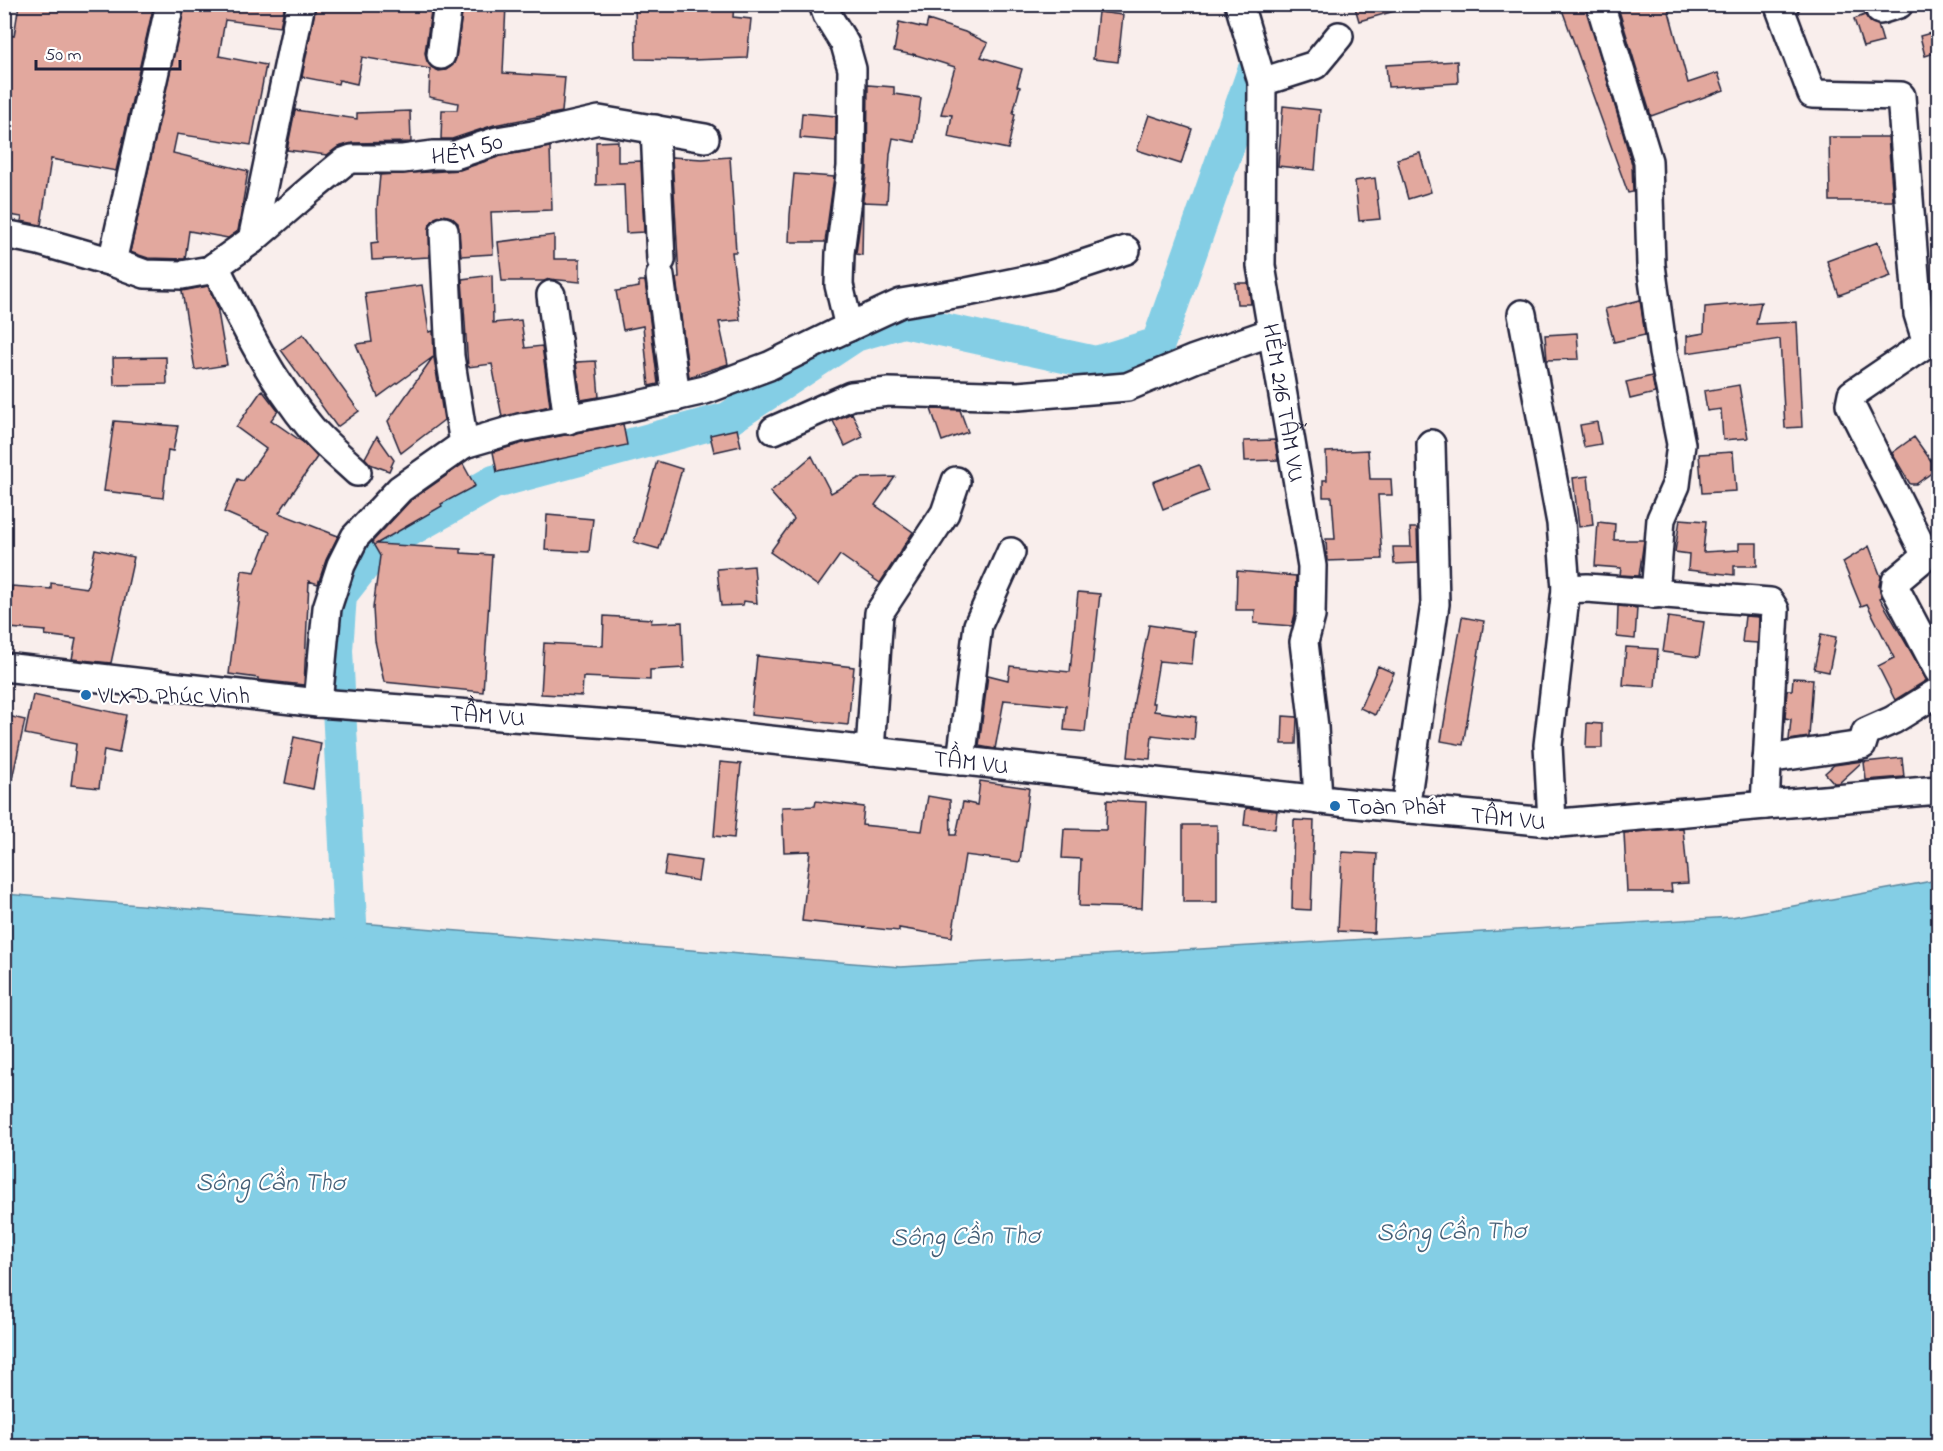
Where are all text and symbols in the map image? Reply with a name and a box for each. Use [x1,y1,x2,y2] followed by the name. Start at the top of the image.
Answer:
[36,33,180,71] scale bar
[45,43,82,69] text: 50 m
[431,125,505,175] street label: HẺM 50
[1251,321,1313,485] street label: HẺM 216 TẦM VU
[97,680,250,715] place label: VLXD Phúc Vinh
[79,688,93,702] marker: VLXD Phúc Vinh
[448,695,526,738] street label: TẦM VU
[931,740,1010,786] street label: TẦM VU
[1347,791,1446,826] place label: Toàn Phát
[1469,797,1547,842] street label: TẦM VU
[1328,799,1342,813] marker: Toàn Phát
[195,1165,347,1203] water label: Sông Cần Thơ
[1376,1213,1529,1253] water label: Sông Cần Thơ
[890,1218,1043,1258] water label: Sông Cần Thơ

